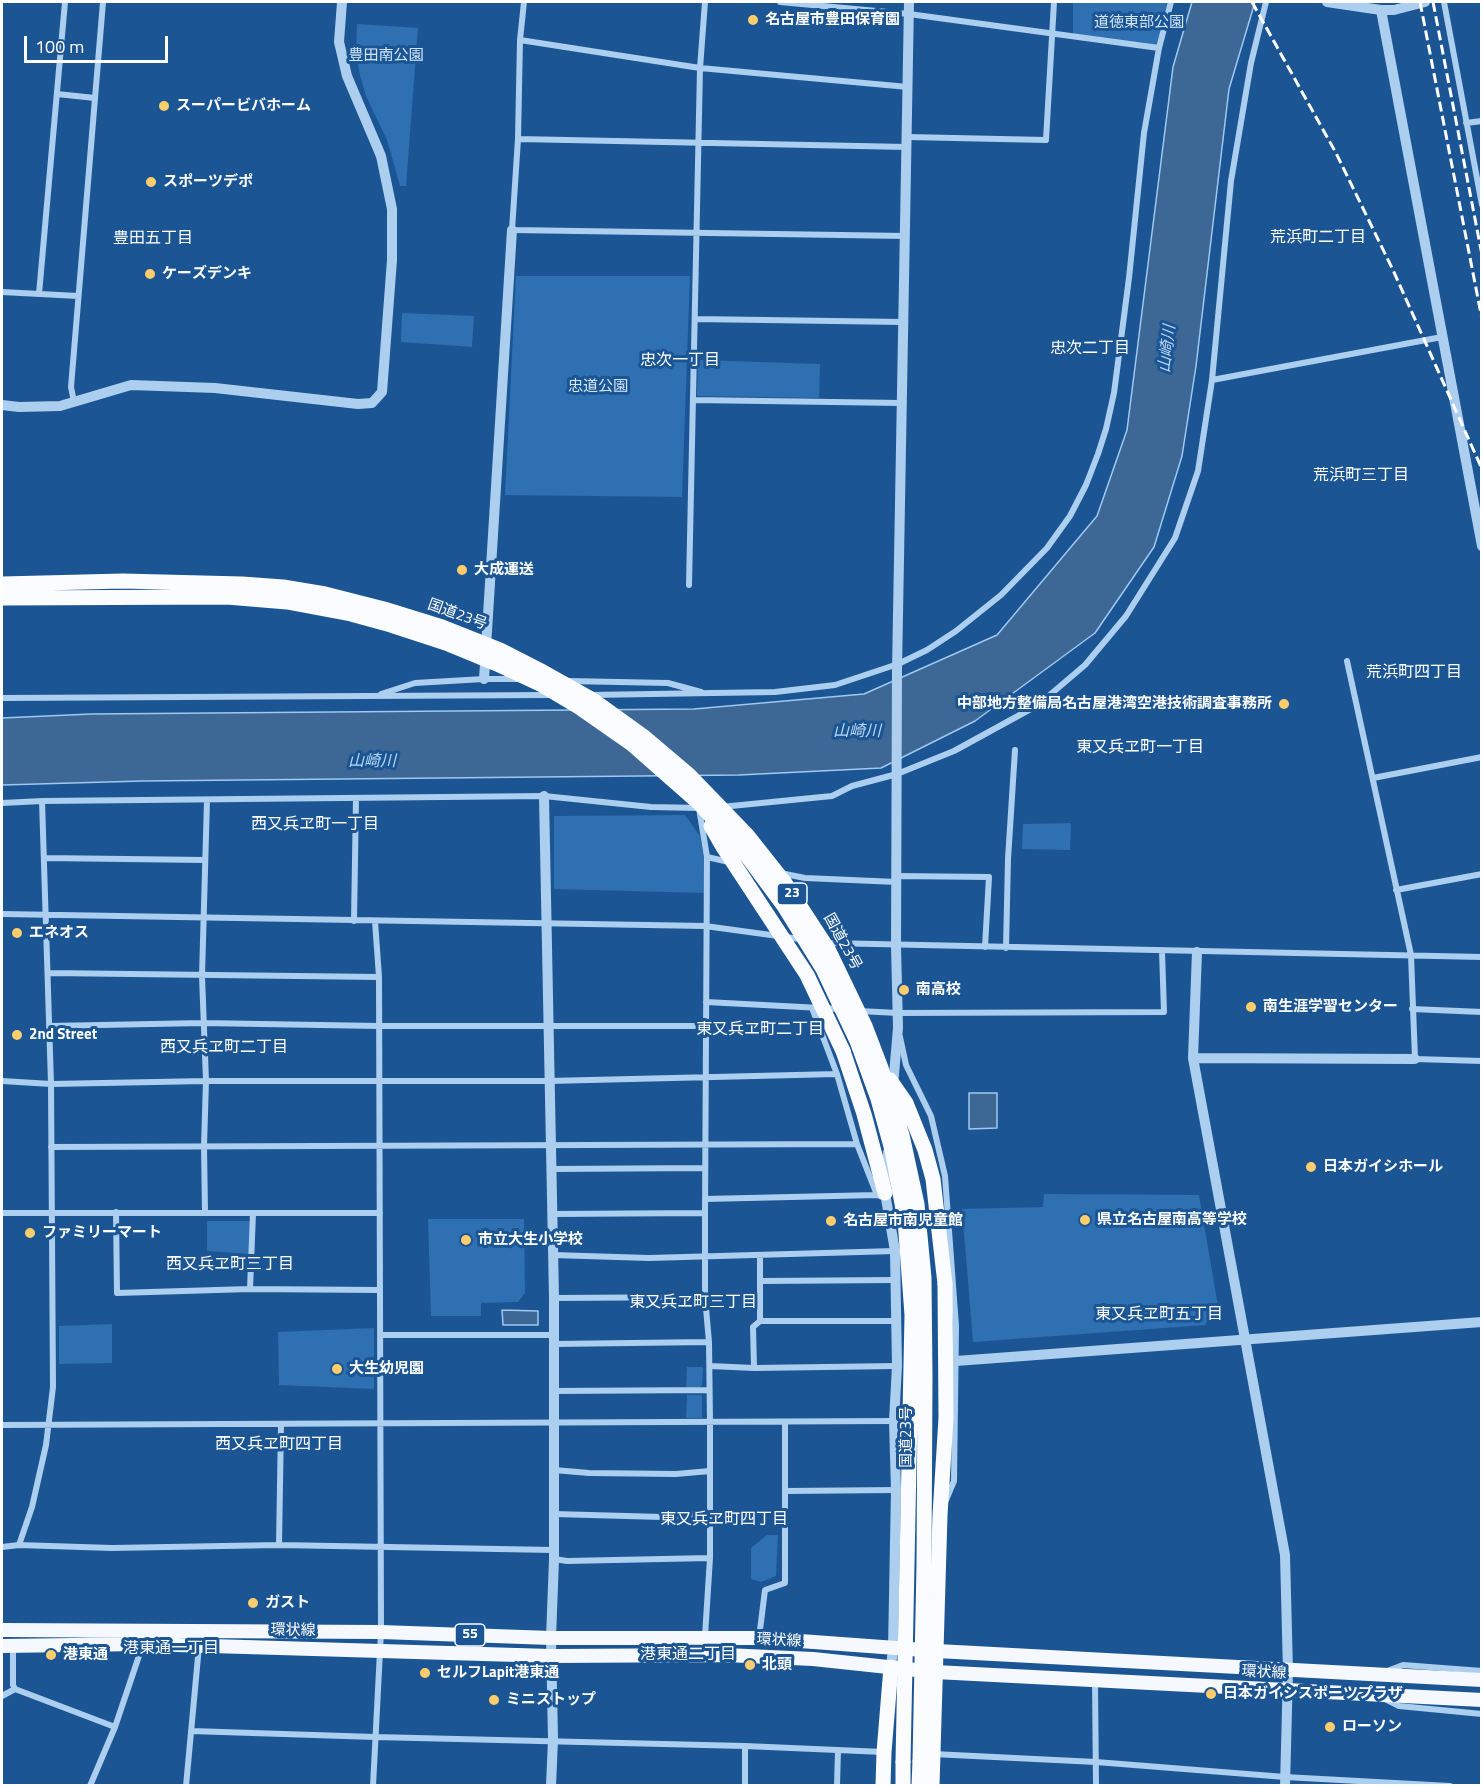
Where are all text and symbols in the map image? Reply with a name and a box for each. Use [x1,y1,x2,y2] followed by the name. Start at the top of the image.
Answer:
[765,11,900,29] place label: 名古屋市豊田保育園
[746,13,760,27] marker: 名古屋市豊田保育園
[1094,14,1184,32] park label: 道徳東部公園
[27,24,171,62] scale bar
[35,33,84,60] text: 100 m
[349,47,423,65] park label: 豊田南公園
[176,97,311,115] place label: スーパービバホーム
[157,99,171,113] marker: スーパービバホーム
[163,173,253,191] place label: スポーツデポ
[144,175,158,189] marker: スポーツデポ
[1270,228,1366,248] district label: 荒浜町二丁目
[113,229,193,249] district label: 豊田五丁目
[162,265,252,283] place label: ケーズデンキ
[143,267,157,281] marker: ケーズデンキ
[1156,324,1180,374] water label: 山崎川
[1050,339,1130,359] district label: 忠次二丁目
[640,351,720,371] district label: 忠次一丁目
[568,378,628,396] park label: 忠道公園
[1313,466,1409,486] district label: 荒浜町三丁目
[474,561,534,579] place label: 大成運送
[455,563,469,577] marker: 大成運送
[425,596,489,634] street label: 国道23号
[1366,663,1462,683] district label: 荒浜町四丁目
[957,695,1272,713] place label: 中部地方整備局名古屋港湾空港技術調査事務所
[1277,697,1291,711] marker: 中部地方整備局名古屋港湾空港技術調査事務所
[833,722,881,742] water label: 山崎川
[1076,738,1204,758] district label: 東又兵ヱ町一丁目
[348,752,396,772] water label: 山崎川
[251,815,379,835] district label: 西又兵ヱ町一丁目
[777,883,807,905] road number: 23
[819,911,865,973] street label: 国道23号
[29,924,89,942] place label: エネオス
[10,926,24,940] marker: エネオス
[916,981,961,999] place label: 南高校
[897,983,911,997] marker: 南高校
[1263,998,1398,1016] place label: 南生涯学習センター
[1244,1000,1258,1014] marker: 南生涯学習センター
[696,1020,824,1040] district label: 東又兵ヱ町二丁目
[29,1026,97,1044] place label: 2nd Street
[10,1028,24,1042] marker: 2nd Street
[160,1038,288,1058] district label: 西又兵ヱ町二丁目
[1323,1158,1443,1176] place label: 日本ガイシホール
[1304,1160,1318,1174] marker: 日本ガイシホール
[1097,1211,1247,1229] place label: 県立名古屋南高等学校
[843,1212,963,1230] place label: 名古屋市南児童館
[1078,1213,1092,1227] marker: 県立名古屋南高等学校
[824,1214,838,1228] marker: 名古屋市南児童館
[42,1224,162,1242] place label: ファミリーマート
[23,1226,37,1240] marker: ファミリーマート
[478,1231,583,1249] place label: 市立大生小学校
[459,1233,473,1247] marker: 市立大生小学校
[166,1255,294,1275] district label: 西又兵ヱ町三丁目
[629,1293,757,1313] district label: 東又兵ヱ町三丁目
[1095,1305,1223,1325] district label: 東又兵ヱ町五丁目
[349,1360,424,1378] place label: 大生幼児園
[330,1362,344,1376] marker: 大生幼児園
[898,1406,916,1468] street label: 国道23号
[215,1435,343,1455] district label: 西又兵ヱ町四丁目
[660,1510,788,1530] district label: 東又兵ヱ町四丁目
[265,1594,310,1612] place label: ガスト
[246,1596,260,1610] marker: ガスト
[270,1622,316,1640] street label: 環状線
[455,1624,485,1646] road number: 55
[756,1631,802,1651] street label: 環状線
[123,1639,219,1659] district label: 港東通一丁目
[640,1645,736,1665] district label: 港東通二丁目
[63,1646,108,1664] place label: 港東通
[44,1648,58,1662] marker: 港東通
[762,1656,792,1674] place label: 北頭
[743,1658,757,1672] marker: 北頭
[1241,1663,1287,1683] street label: 環状線
[437,1664,559,1682] place label: セルフLapit港東通
[418,1666,432,1680] marker: セルフLapit港東通
[1223,1685,1403,1703] place label: 日本ガイシスポーツプラザ
[1204,1687,1218,1701] marker: 日本ガイシスポーツプラザ
[506,1691,596,1709] place label: ミニストップ
[487,1693,501,1707] marker: ミニストップ
[1342,1718,1402,1736] place label: ローソン
[1323,1720,1337,1734] marker: ローソン

